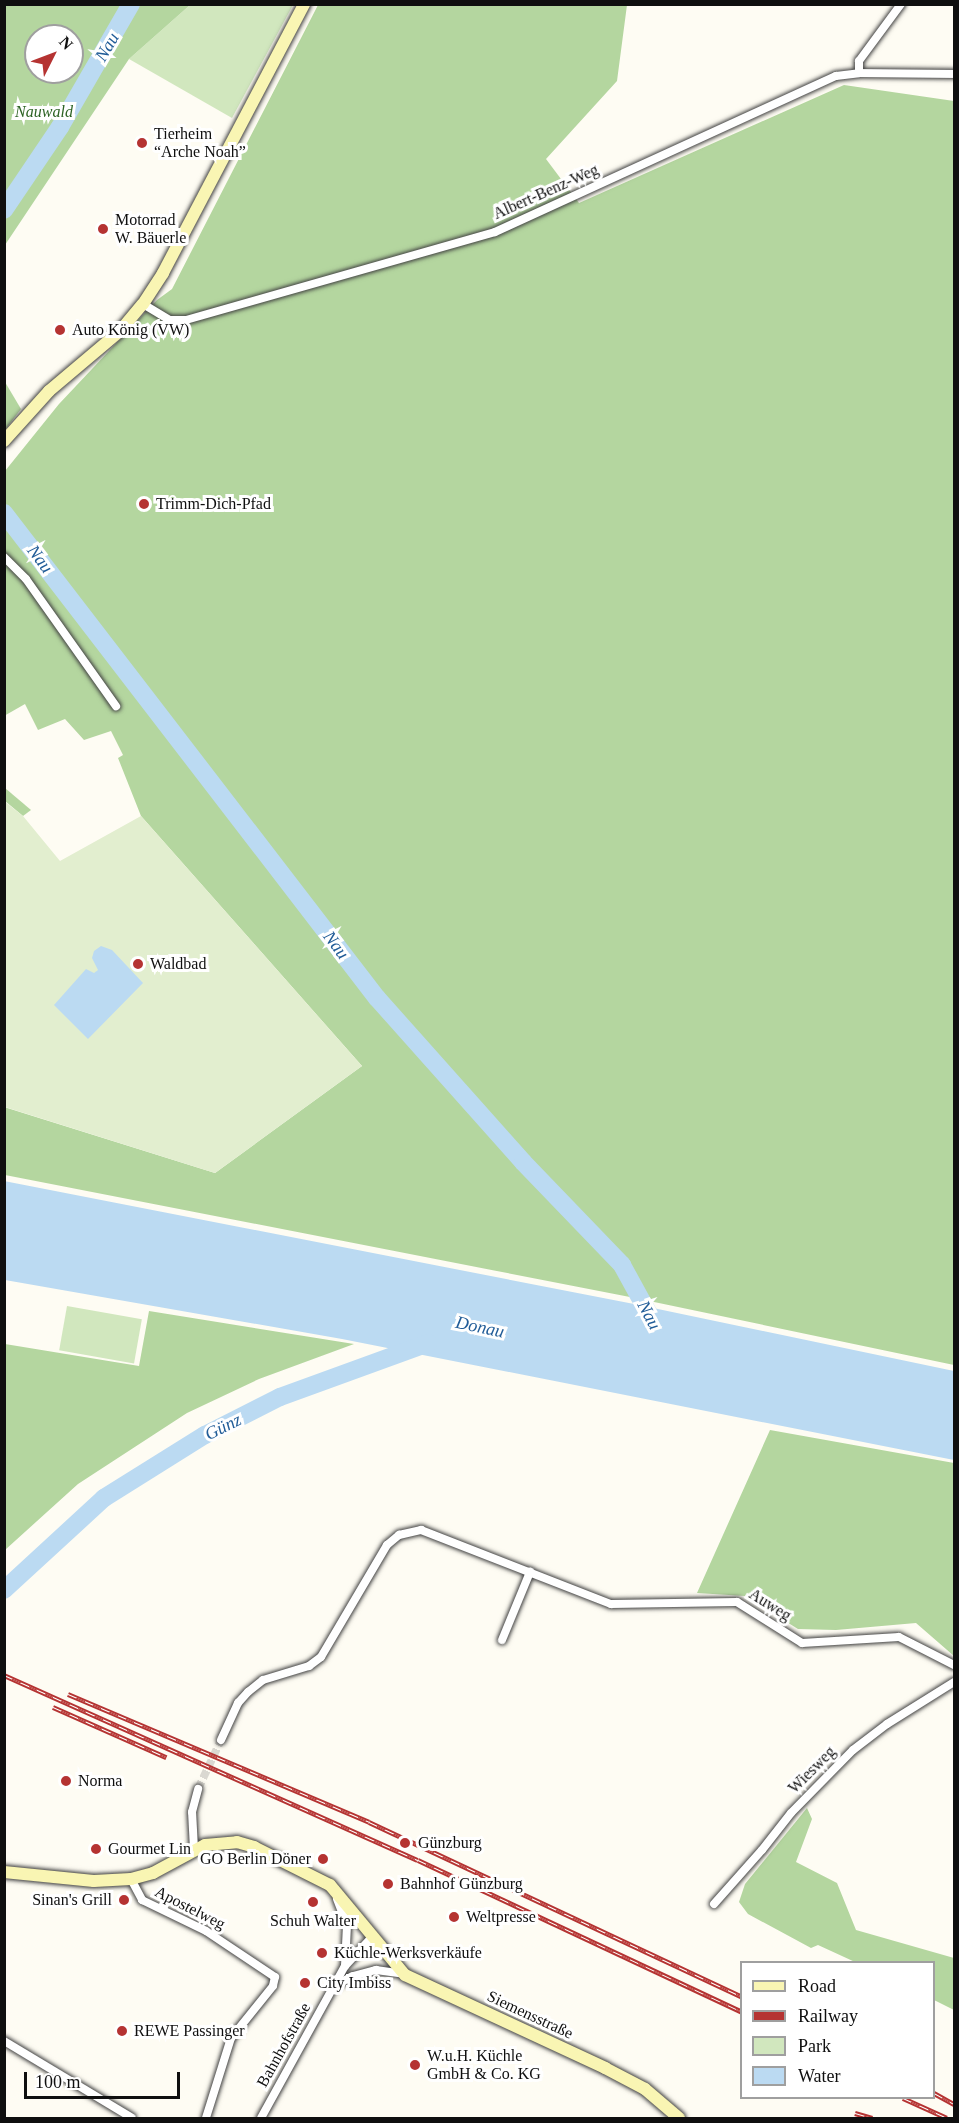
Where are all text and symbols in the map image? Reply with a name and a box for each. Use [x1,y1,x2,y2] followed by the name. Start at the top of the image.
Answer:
[24,24,84,84] north arrow
[90,29,124,65] water label: Nau
[56,33,76,53] text: N
[15,102,73,122] park label: Nauwald
[154,124,246,162] place label: Tierheim “Arche Noah”
[135,136,149,150] marker: Tierheim “Arche Noah”
[490,160,602,224] street label: Albert-Benz-Weg
[115,210,186,248] place label: Motorrad W. Bäuerle
[96,222,110,236] marker: Motorrad W. Bäuerle
[72,320,189,340] place label: Auto König (VW)
[53,323,67,337] marker: Auto König (VW)
[156,494,271,514] place label: Trimm-Dich-Pfad
[137,497,151,511] marker: Trimm-Dich-Pfad
[22,541,58,577] water label: Nau
[318,927,354,963] water label: Nau
[150,954,206,974] place label: Waldbad
[131,957,145,971] marker: Waldbad
[632,1297,666,1333] water label: Nau
[454,1311,506,1343] water label: Donau
[201,1409,245,1445] water label: Günz
[745,1585,795,1625] street label: Auweg
[784,1742,840,1798] street label: Wiesweg
[78,1771,122,1791] place label: Norma
[59,1774,73,1788] marker: Norma
[418,1833,482,1853] place label: Günzburg
[396,1834,414,1852] marker: Günzburg
[108,1839,191,1859] place label: Gourmet Lin
[89,1842,103,1856] marker: Gourmet Lin
[200,1849,311,1869] place label: GO Berlin Döner
[316,1852,330,1866] marker: GO Berlin Döner
[400,1874,523,1894] place label: Bahnhof Günzburg
[381,1877,395,1891] marker: Bahnhof Günzburg
[152,1882,228,1934] street label: Apostelweg
[32,1890,112,1910] place label: Sinan's Grill
[117,1893,131,1907] marker: Sinan's Grill
[306,1895,320,1909] marker: Schuh Walter
[466,1907,536,1927] place label: Weltpresse
[447,1910,461,1924] marker: Weltpresse
[270,1911,356,1931] place label: Schuh Walter
[334,1943,482,1963] place label: Küchle-Werksverkäufe
[315,1946,329,1960] marker: Küchle-Werksverkäufe
[740,1961,935,2099] legend
[317,1973,391,1993] place label: City Imbiss
[298,1976,312,1990] marker: City Imbiss
[798,1976,836,1996] text: Road
[484,1987,576,2043] street label: Siemensstraße
[253,2000,315,2090] street label: Bahnhofstraße
[798,2006,858,2026] text: Railway
[134,2021,245,2041] place label: REWE Passinger
[115,2024,129,2038] marker: REWE Passinger
[798,2036,831,2056] text: Park
[427,2046,541,2084] place label: W.u.H. Küchle GmbH & Co. KG
[408,2058,422,2072] marker: W.u.H. Küchle GmbH & Co. KG
[27,2060,183,2098] scale bar
[798,2066,841,2086] text: Water
[35,2072,81,2092] text: 100 m

